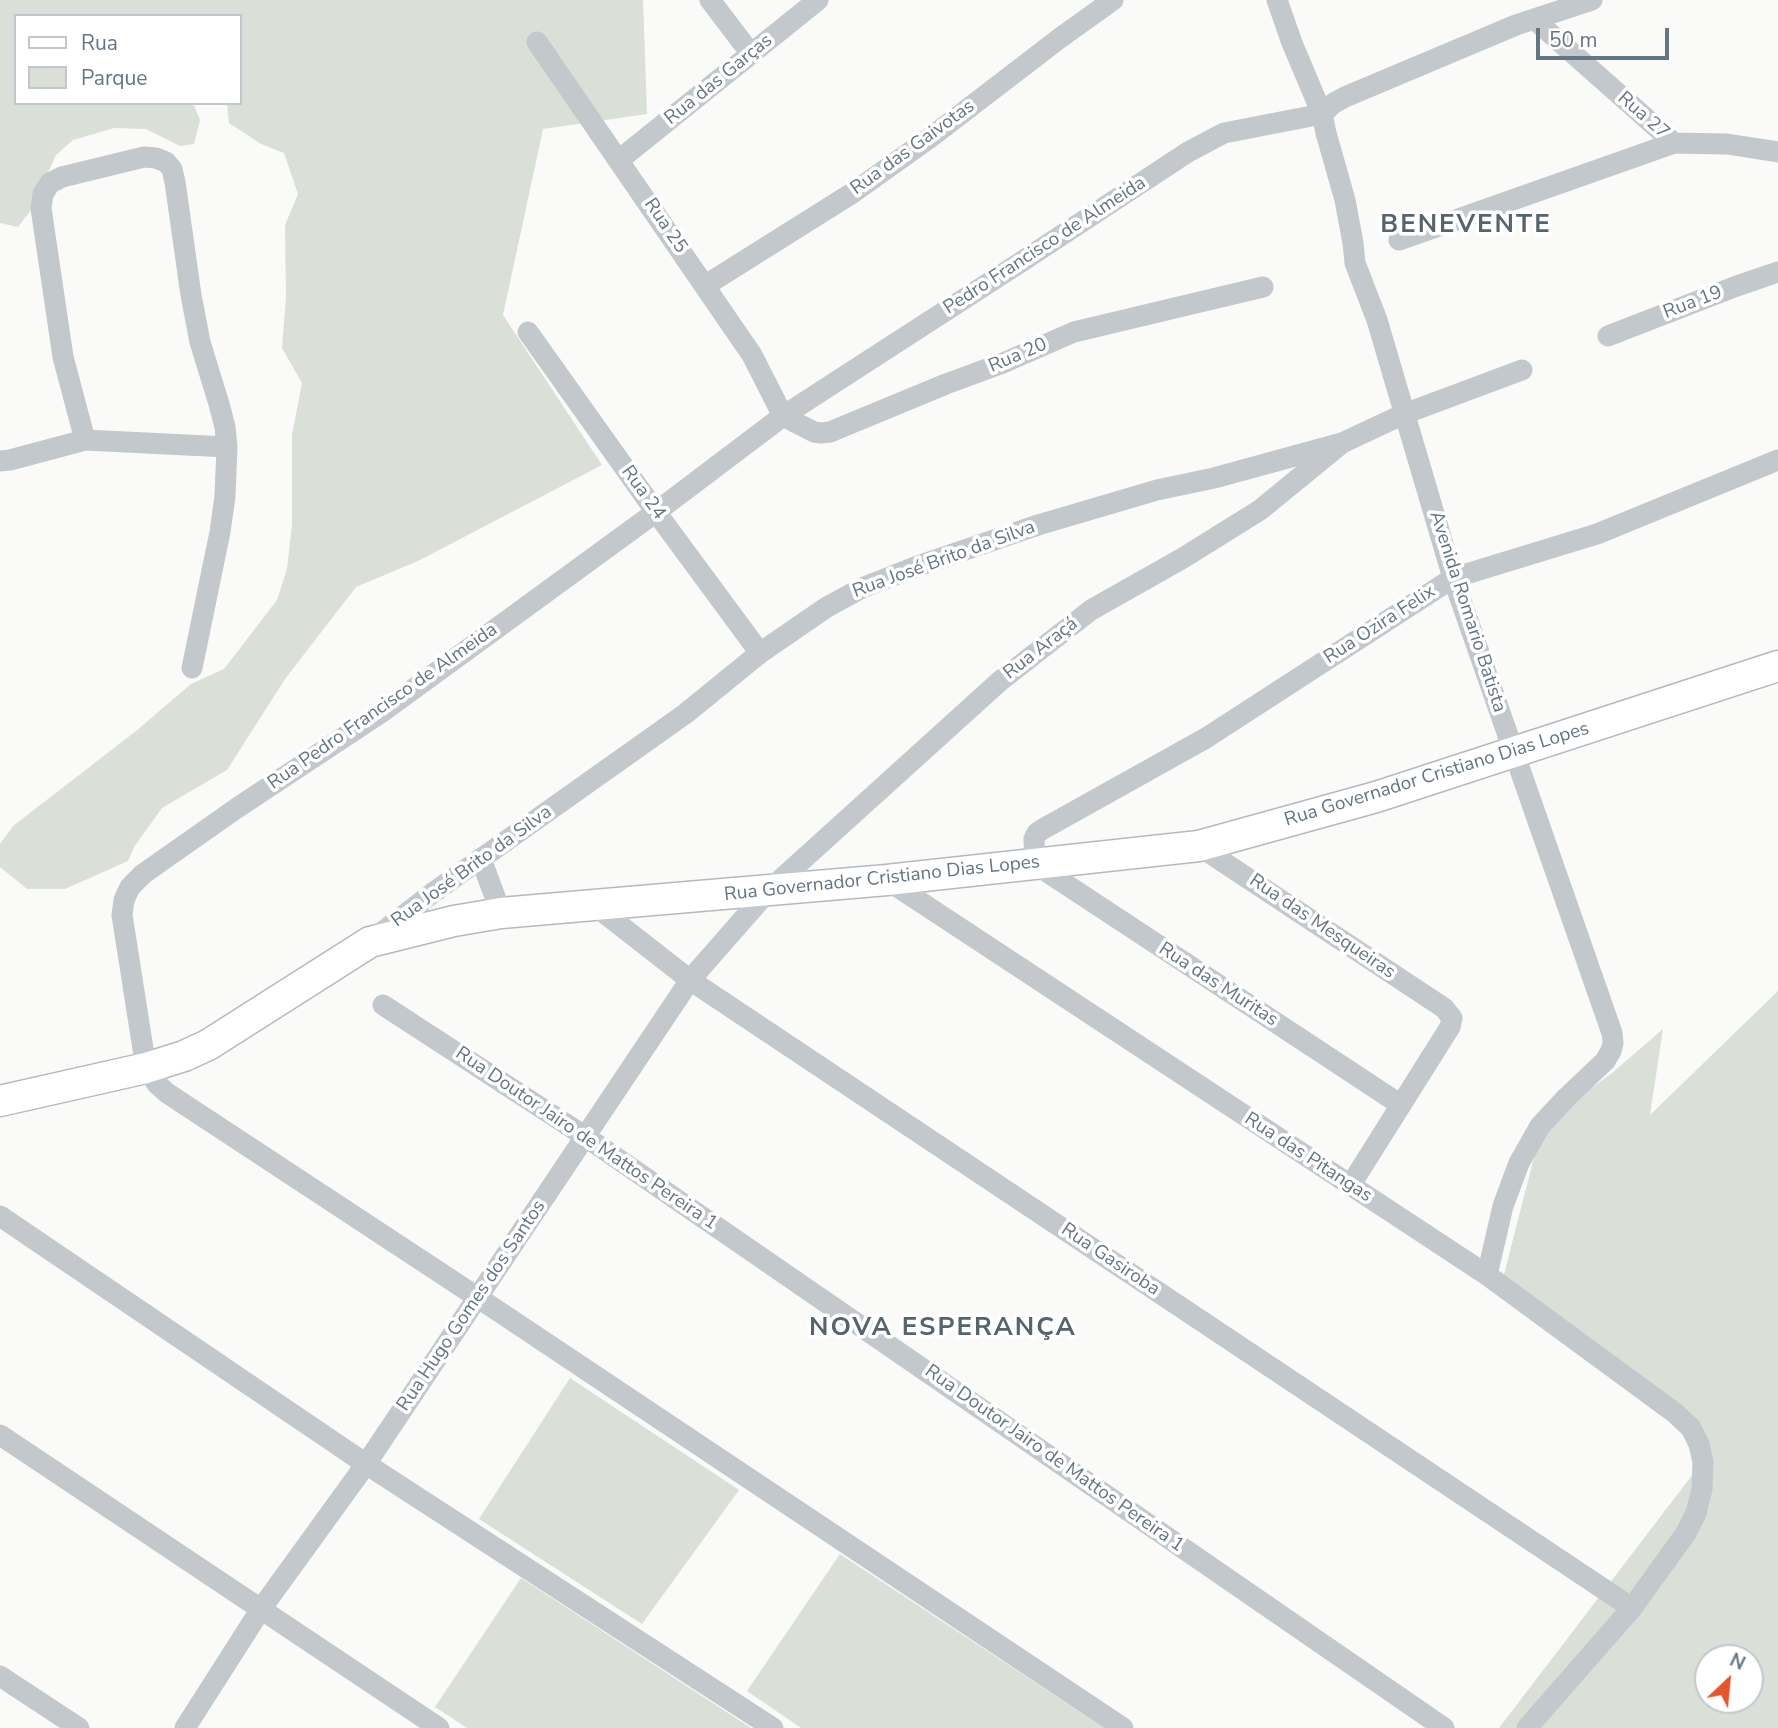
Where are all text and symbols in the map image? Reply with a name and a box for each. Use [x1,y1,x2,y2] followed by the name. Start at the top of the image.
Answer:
[14,14,242,105] legend
[1540,14,1673,58] scale bar
[1549,26,1598,54] text: 50 m
[81,29,118,57] text: Rua
[661,30,777,130] street label: Rua das Garças
[81,64,148,92] text: Parque
[1612,87,1674,145] street label: Rua 27
[847,95,979,201] street label: Rua das Gaivotas
[940,172,1150,320] street label: Pedro Francisco de Almeida
[638,194,692,258] street label: Rua 25
[1381,210,1551,242] district label: BENEVENTE
[1660,281,1726,325] street label: Rua 19
[985,334,1051,378] street label: Rua 20
[616,462,670,524] street label: Rua 24
[1424,509,1510,715] street label: Avenida Romario Batista
[850,516,1038,604] street label: Rua José Brito da Silva
[1320,581,1440,669] street label: Rua Ozira Felix
[999,613,1083,685] street label: Rua Araçá
[264,619,502,795] street label: Rua Pedro Francisco de Almeida
[1282,718,1592,832] street label: Rua Governador Cristiano Dias Lopes
[387,801,557,933] street label: Rua José Brito da Silva
[723,851,1041,907] street label: Rua Governador Cristiano Dias Lopes
[1245,870,1399,984] street label: Rua das Mesqueiras
[1154,938,1282,1032] street label: Rua das Muritas
[451,1043,721,1235] street label: Rua Doutor Jairo de Mattos Pereira 1
[1240,1108,1376,1208] street label: Rua das Pitangas
[393,1196,551,1416] street label: Rua Hugo Gomes dos Santos
[1056,1219,1164,1301] street label: Rua Gasiroba
[811,1313,1075,1345] district label: NOVA ESPERANÇA
[920,1360,1188,1558] street label: Rua Doutor Jairo de Mattos Pereira 1
[1694,1644,1764,1714] north arrow
[1725,1647,1749,1677] text: N

